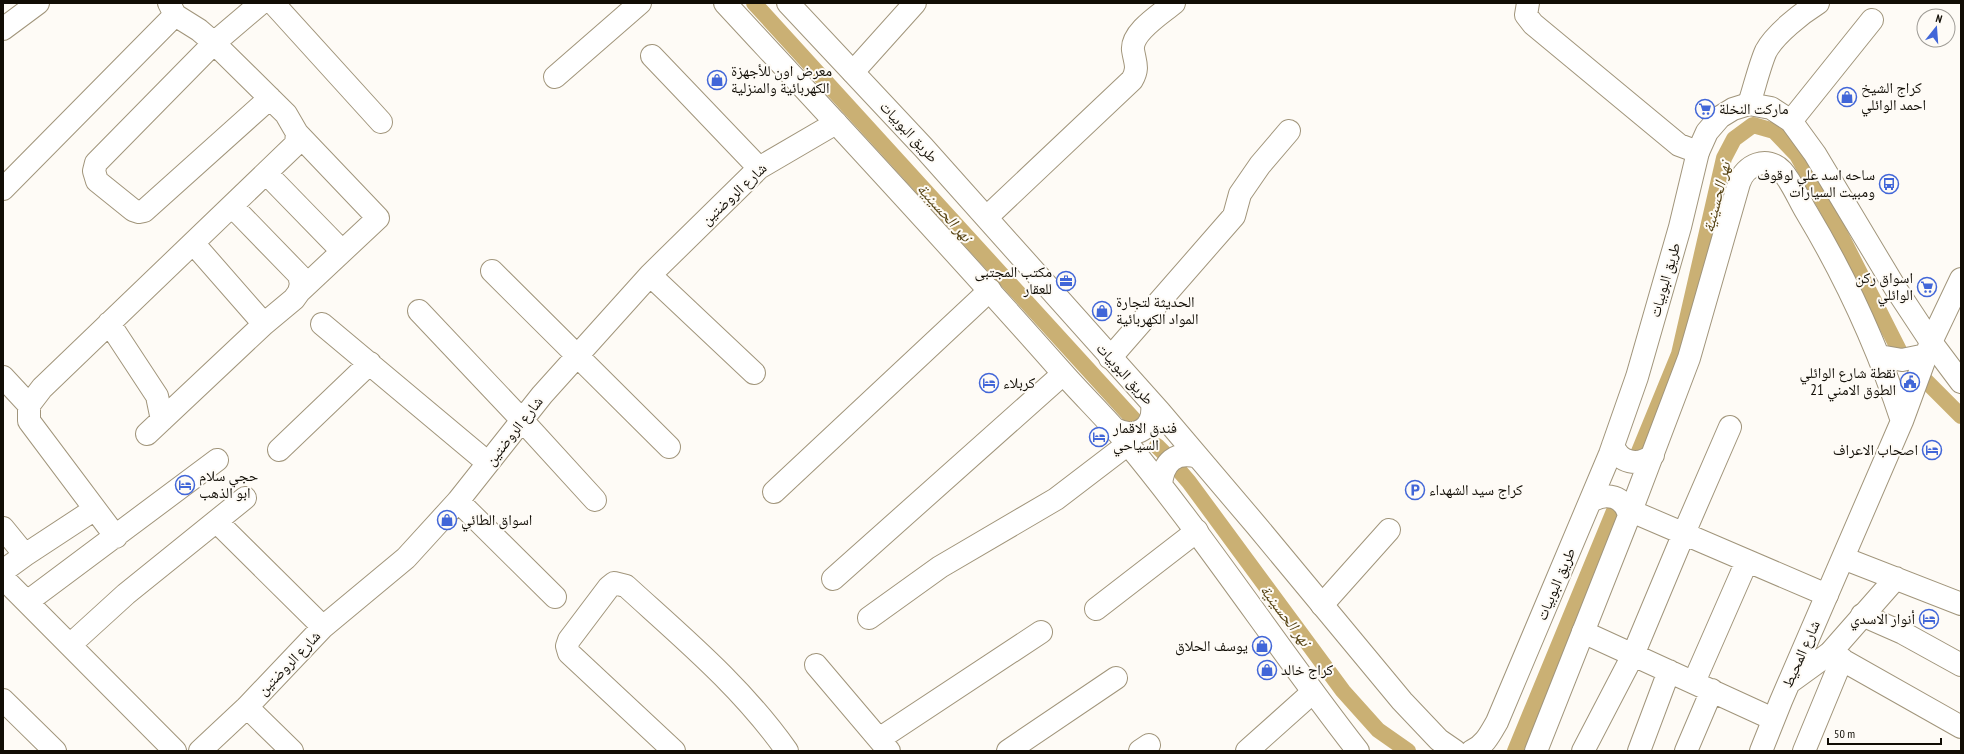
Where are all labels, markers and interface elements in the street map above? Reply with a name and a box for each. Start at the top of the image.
north arrow [1916,8,1956,48]
text: N [1934,11,1944,26]
place label: معرض اون للأجهزة الكهربائية والمنزلية [731,61,832,97]
shop icon: معرض اون للأجهزة الكهربائية والمنزلية [706,69,728,91]
place label: كراج الشيخ احمد الوائلي [1861,78,1926,117]
shop icon: كراج الشيخ احمد الوائلي [1836,86,1858,108]
street label: طريق البوبيات [875,97,943,167]
supermarket icon: ماركت النخلة [1694,98,1716,120]
place label: ماركت النخلة [1719,99,1789,118]
water label: نهر الحسينية [1698,157,1735,234]
street label: شارع الروضتين [697,158,771,230]
place label: ساحه اسد علي لوقوف ومبيت السيارات [1757,165,1875,201]
bus stop icon: ساحه اسد علي لوقوف ومبيت السيارات [1878,173,1900,195]
water label: نهر الحسينية [913,178,978,247]
street label: طريق البوبيات [1645,240,1685,320]
place label: مكتب المجتبى للعقار [974,262,1052,298]
place label: اسواق ركن الوائلي [1855,268,1913,307]
office icon: مكتب المجتبى للعقار [1055,270,1077,292]
supermarket icon: اسواق ركن الوائلي [1916,276,1938,298]
place label: الحديثة لتجارة المواد الكهربائية [1116,292,1199,328]
shop icon: الحديثة لتجارة المواد الكهربائية [1091,300,1113,322]
street label: طريق البوبيات [1092,339,1158,409]
place label: نقطة شارع الوائلي الطوق الامني 21 [1800,363,1896,402]
public building icon: نقطة شارع الوائلي الطوق الامني 21 [1899,371,1921,393]
hotel icon: كربلاء [978,372,1000,394]
place label: كربلاء [1003,373,1035,392]
street label: شارع الروضتين [481,392,547,470]
place label: فندق الاقمار السياحي [1112,418,1177,457]
hotel icon: فندق الاقمار السياحي [1088,426,1110,448]
hotel icon: اصحاب الاعراف [1921,439,1943,461]
place label: اصحاب الاعراف [1833,440,1918,459]
place label: حجي سلام ابو الذهب [199,466,259,502]
hotel icon: حجي سلام ابو الذهب [174,474,196,496]
parking icon: كراج سيد الشهداء [1404,479,1426,501]
place label: كراج سيد الشهداء [1429,480,1523,500]
shop icon: اسواق الطائي [436,509,458,531]
place label: اسواق الطائي [461,510,532,532]
street label: طريق البوبيات [1532,545,1580,623]
water label: نهر الحسينية [1256,580,1317,652]
hotel icon: أنوار الاسدي [1918,608,1940,630]
place label: أنوار الاسدي [1850,609,1915,631]
street label: شارع المحيط [1777,617,1825,691]
street label: شارع الروضتين [253,626,325,700]
shop icon: يوسف الحلاق [1251,635,1273,657]
place label: يوسف الحلاق [1175,636,1248,656]
shop icon: كراج خالد [1256,659,1278,681]
place label: كراج خالد [1281,660,1333,680]
scale bar [1828,720,1941,746]
text: 50 m [1834,726,1855,741]

